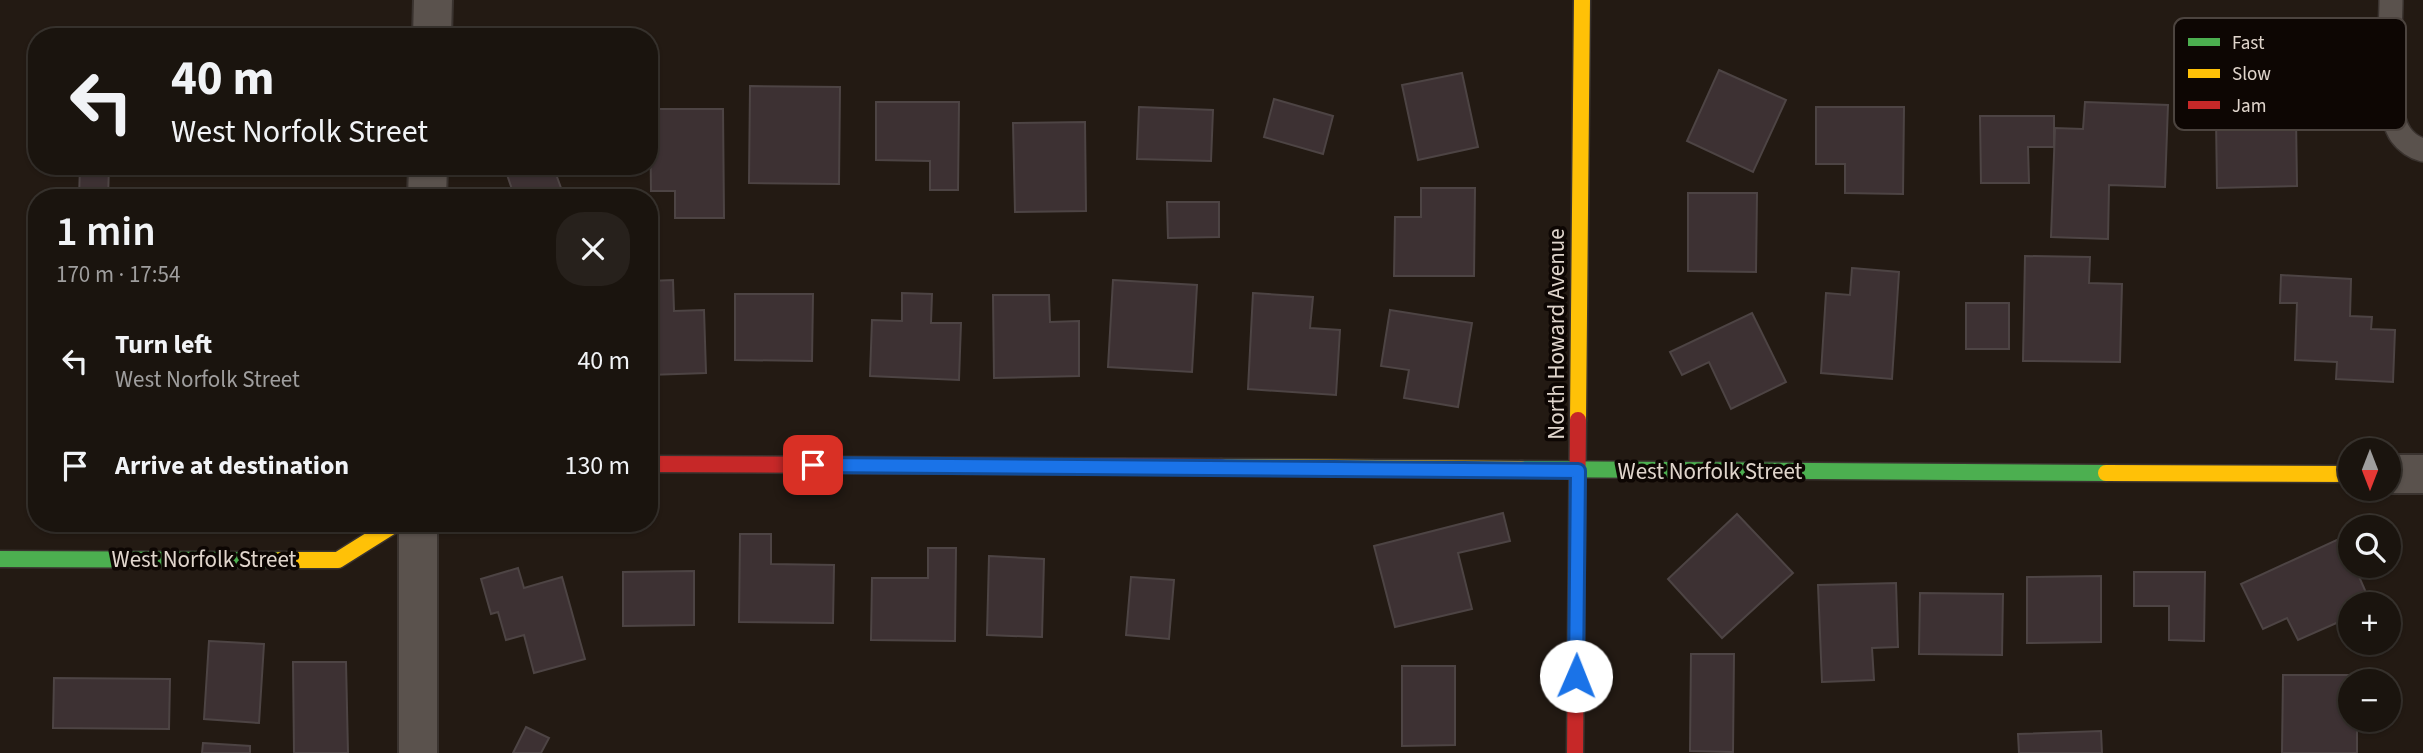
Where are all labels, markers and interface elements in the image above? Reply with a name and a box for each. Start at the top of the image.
legend [2174,18,2406,130]
text: Fast [2232,30,2265,57]
text: 40 m [171,44,275,114]
icon: left [56,56,147,147]
text: Slow [2232,61,2271,88]
text: Jam [2232,93,2266,120]
text: West Norfolk Street [171,109,428,155]
text: 1 min [56,202,156,262]
button: close [556,212,630,286]
street label: North Howard Avenue [1540,228,1573,440]
text: 170 m · 17:54 [56,258,180,291]
text: Turn left [115,326,212,363]
icon: left [56,342,94,380]
text: 40 m [577,342,630,379]
text: West Norfolk Street [115,363,300,396]
pin [783,435,843,495]
north arrow [2338,438,2401,500]
map controls [2338,438,2401,732]
icon: arrive [794,446,832,484]
icon: arrive [56,447,94,485]
text: Arrive at destination [115,447,349,484]
text: 130 m [564,447,630,484]
street label: West Norfolk Street [1618,455,1803,488]
button: search [2338,515,2401,578]
street label: West Norfolk Street [112,543,297,576]
button: + [2338,592,2401,655]
position arrow [1539,639,1613,713]
button: − [2338,669,2401,732]

